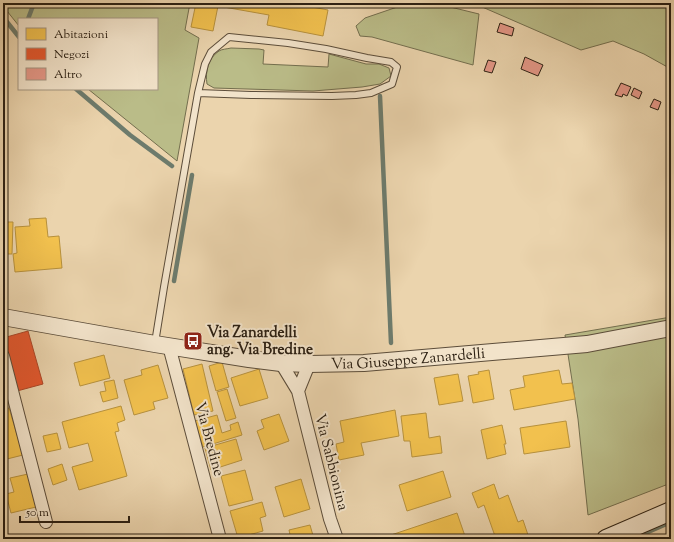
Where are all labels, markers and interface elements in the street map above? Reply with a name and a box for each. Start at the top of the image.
legend [18,18,158,90]
text: Abitazioni [54,26,109,44]
text: Negozi [54,46,90,64]
text: Altro [54,66,83,84]
place label: Via Zanardelli ang. Via Bredine [207,323,313,361]
bus stop icon: Via Zanardelli ang. Via Bredine [182,330,204,352]
street label: Via Giuseppe Zanardelli [331,344,486,376]
street label: Via Bredine [189,400,229,479]
street label: Via Sabbionina [308,412,353,513]
scale bar [20,498,129,524]
text: 50 m [25,504,49,522]

